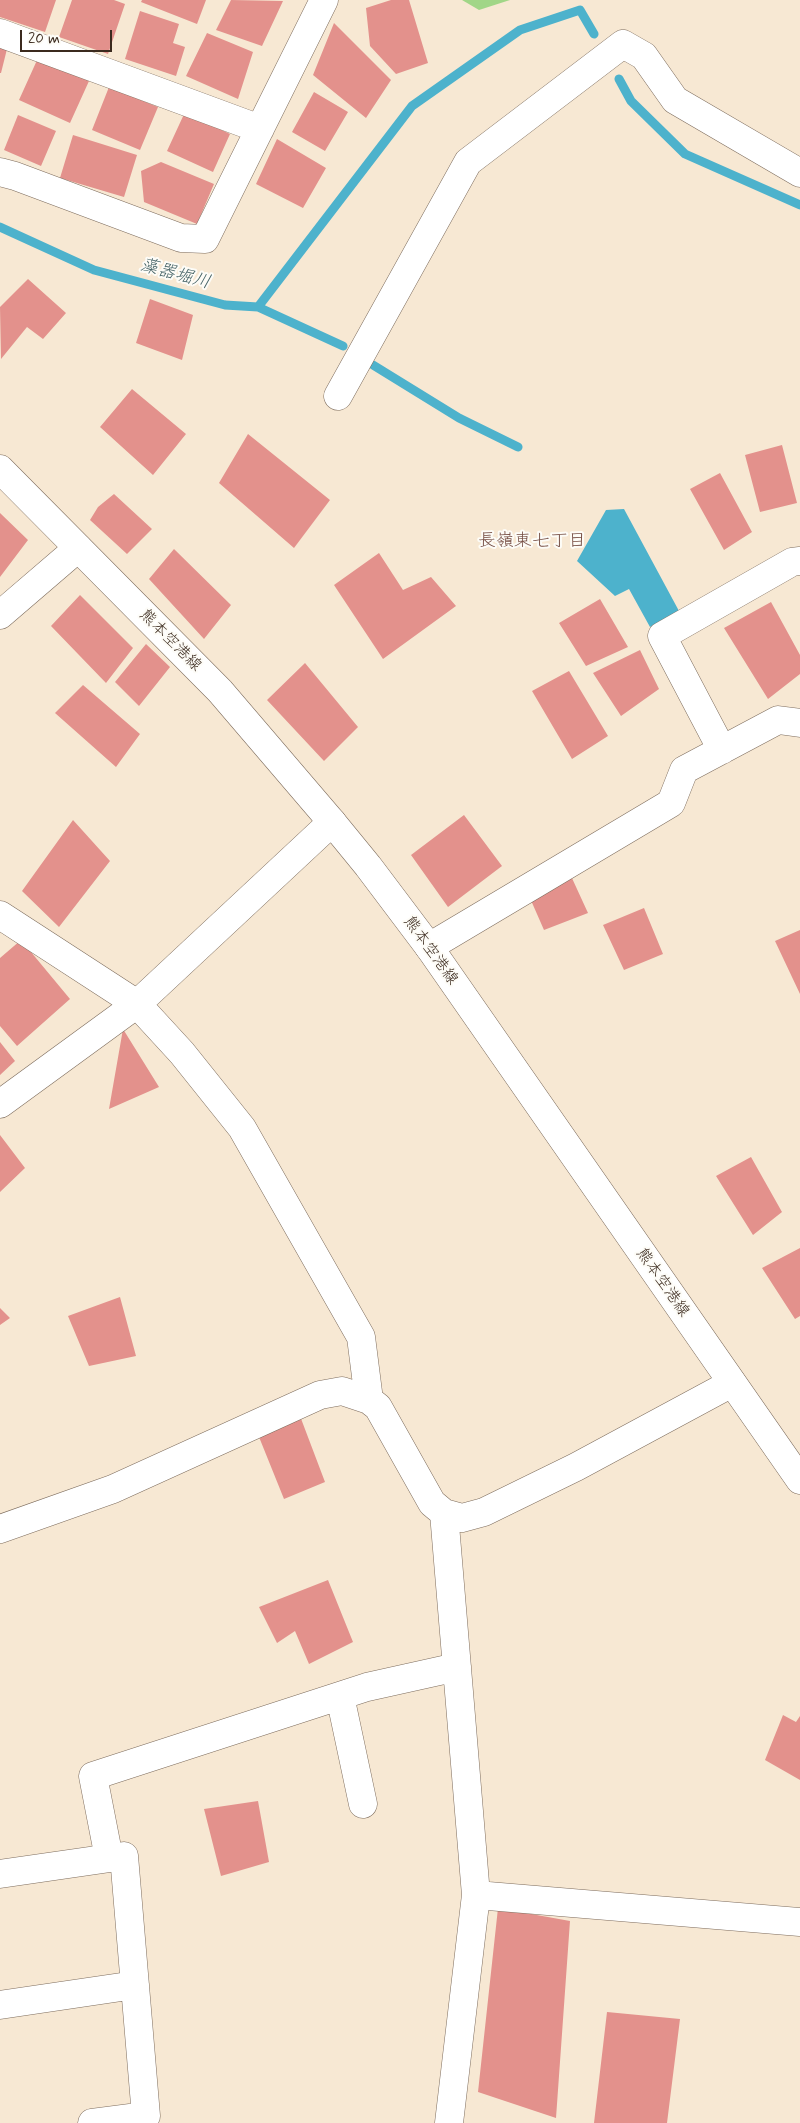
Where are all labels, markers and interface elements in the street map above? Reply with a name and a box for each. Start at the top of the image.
scale bar [22,20,115,52]
text: 20 m [28,29,60,49]
water label: 藻器堀川 [137,255,213,295]
district label: 長嶺東七丁目 [478,531,586,553]
street label: 熊本空港線 [135,606,205,676]
street label: 熊本空港線 [399,913,461,989]
street label: 熊本空港線 [631,1245,693,1321]

